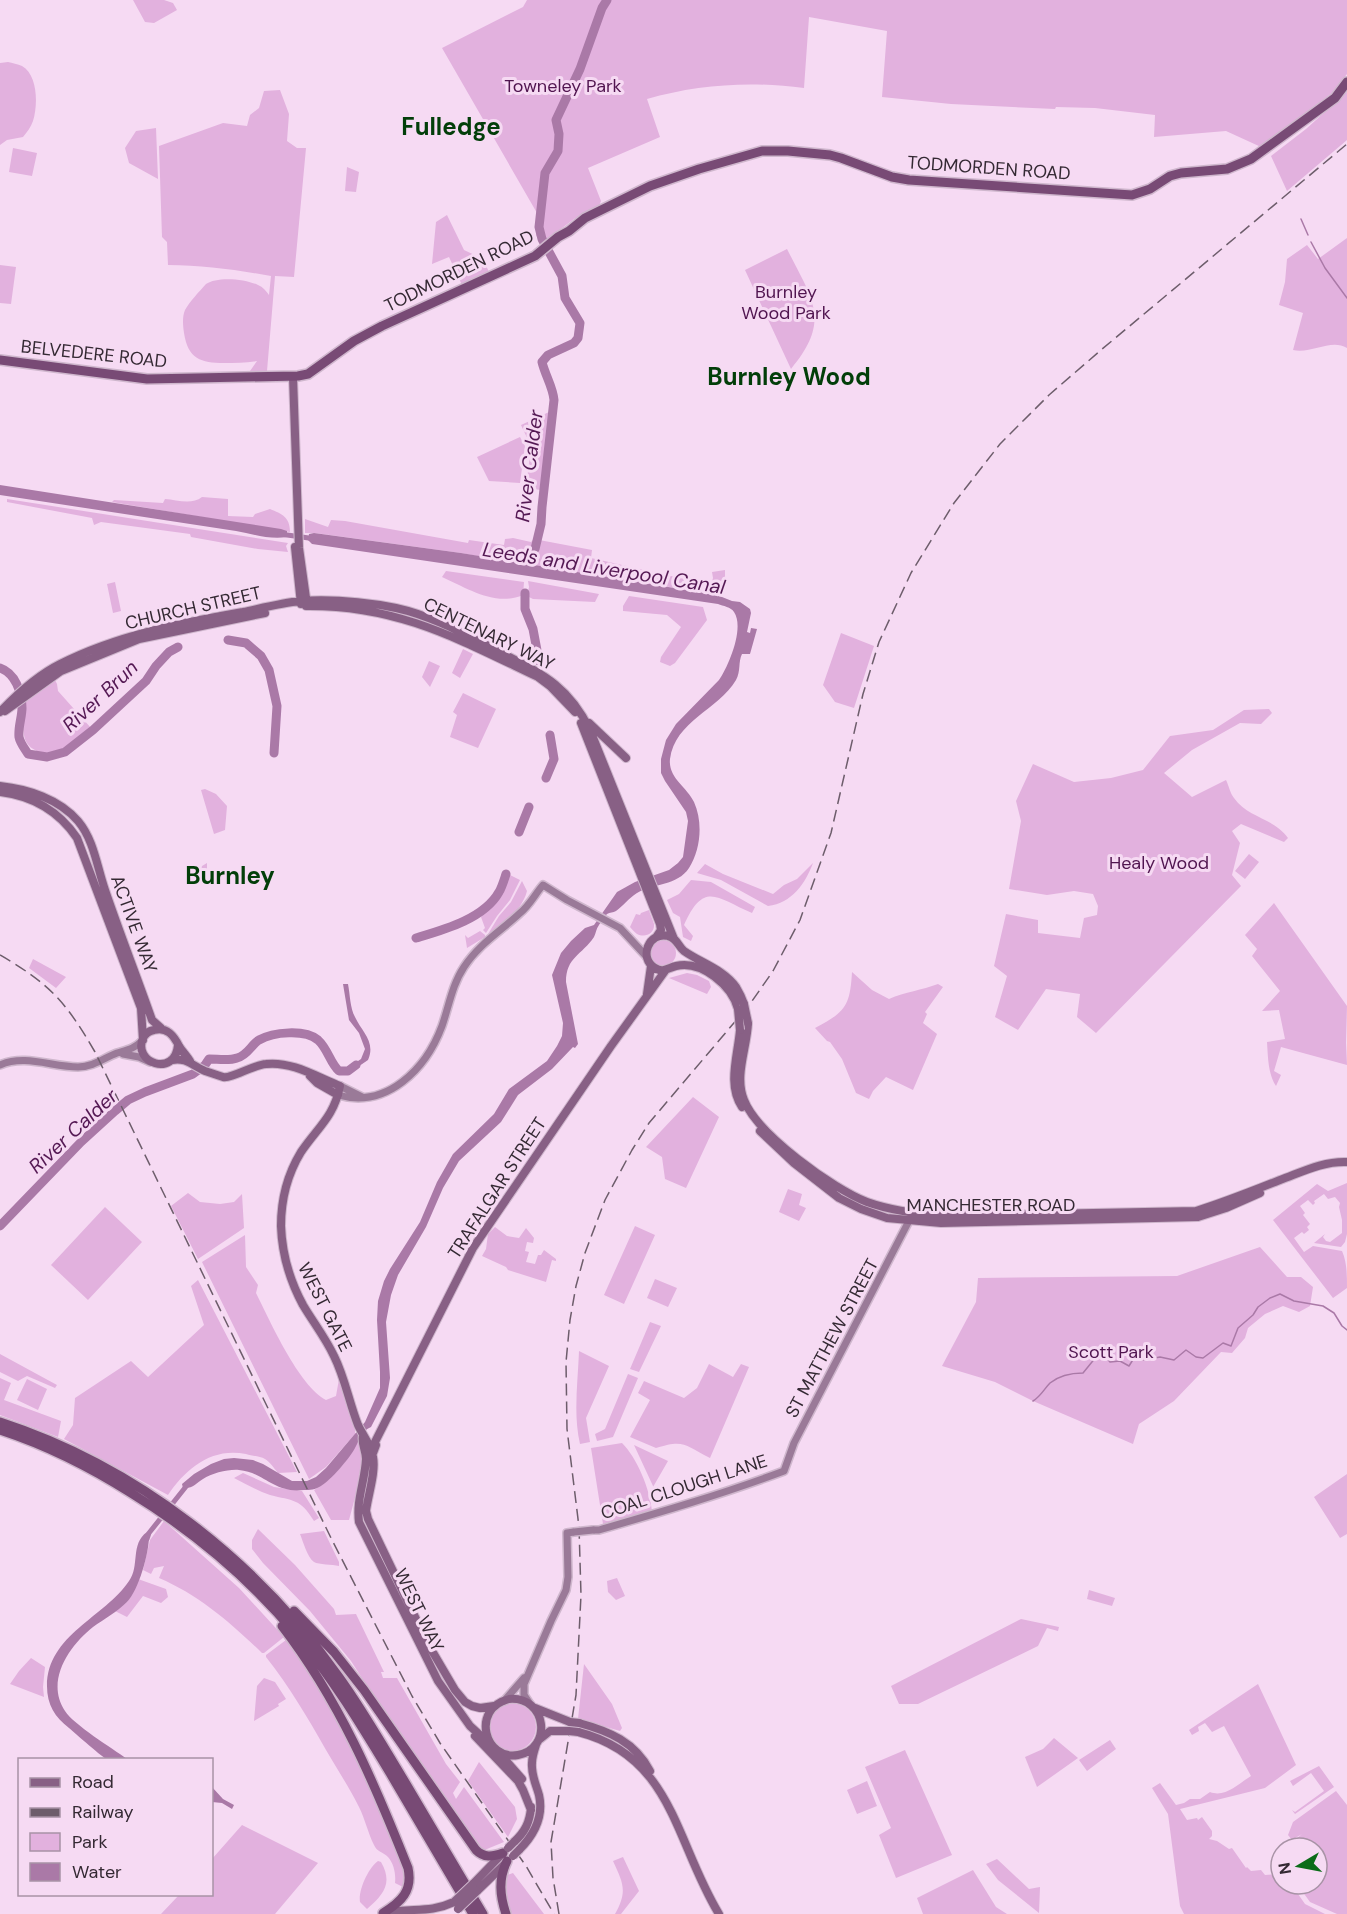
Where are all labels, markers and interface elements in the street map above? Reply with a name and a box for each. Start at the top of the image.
park label: Towneley Park [504,74,622,98]
district label: Fulledge [401,111,501,142]
street label: TODMORDEN ROAD [907,150,1071,186]
street label: TODMORDEN ROAD [380,224,538,318]
park label: Burnley Wood Park [741,280,831,325]
street label: BELVEDERE ROAD [20,334,168,374]
district label: Burnley Wood [707,361,871,392]
water label: River Calder [509,408,549,524]
water label: Leeds and Liverpool Canal [481,536,728,600]
street label: CHURCH STREET [123,581,263,635]
street label: CENTENARY WAY [420,592,559,676]
water label: River Brun [57,654,143,738]
park label: Healy Wood [1109,851,1209,875]
district label: Burnley [185,860,275,891]
street label: ACTIVE WAY [105,872,163,977]
water label: River Calder [23,1083,124,1179]
street label: TRAFALGAR STREET [442,1113,552,1263]
street label: MANCHESTER ROAD [907,1193,1075,1217]
street label: ST MATTHEW STREET [780,1254,884,1422]
street label: WEST GATE [292,1258,358,1356]
park label: Scott Park [1068,1340,1154,1364]
street label: COAL CLOUGH LANE [598,1449,770,1525]
street label: WEST WAY [389,1564,450,1656]
legend [18,1758,213,1896]
text: Road [72,1770,114,1794]
text: Railway [72,1800,134,1824]
text: Park [72,1830,108,1854]
north arrow [1269,1836,1329,1896]
text: Water [72,1860,122,1884]
text: N [1273,1861,1296,1876]

